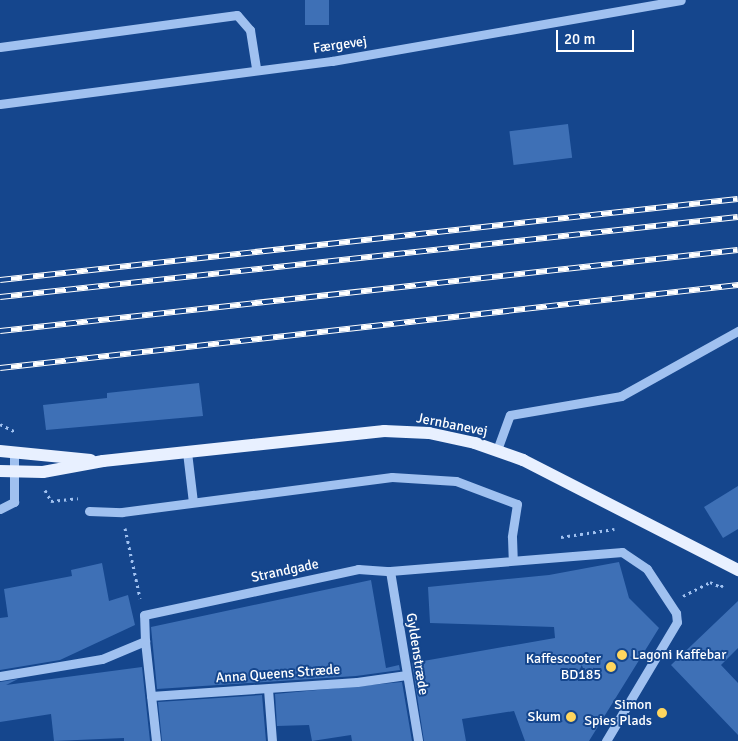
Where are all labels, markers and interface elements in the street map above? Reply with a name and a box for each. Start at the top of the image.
scale bar [558,20,636,52]
text: 20 m [564,30,595,48]
street label: Færgevej [312,33,368,57]
street label: Jernbanevej [415,410,489,440]
street label: Strandgade [250,556,320,586]
street label: Gyldenstræde [402,612,432,696]
place label: Lagoni Kaffebar [632,647,726,663]
marker: Lagoni Kaffebar [616,649,628,661]
place label: Kaffescooter BD185 [526,651,601,684]
street label: Anna Queens Stræde [215,661,341,687]
marker: Kaffescooter BD185 [605,661,617,673]
place label: Simon Spies Plads [584,697,652,730]
marker: Simon Spies Plads [656,707,668,719]
place label: Skum [528,709,561,725]
marker: Skum [565,711,577,723]

